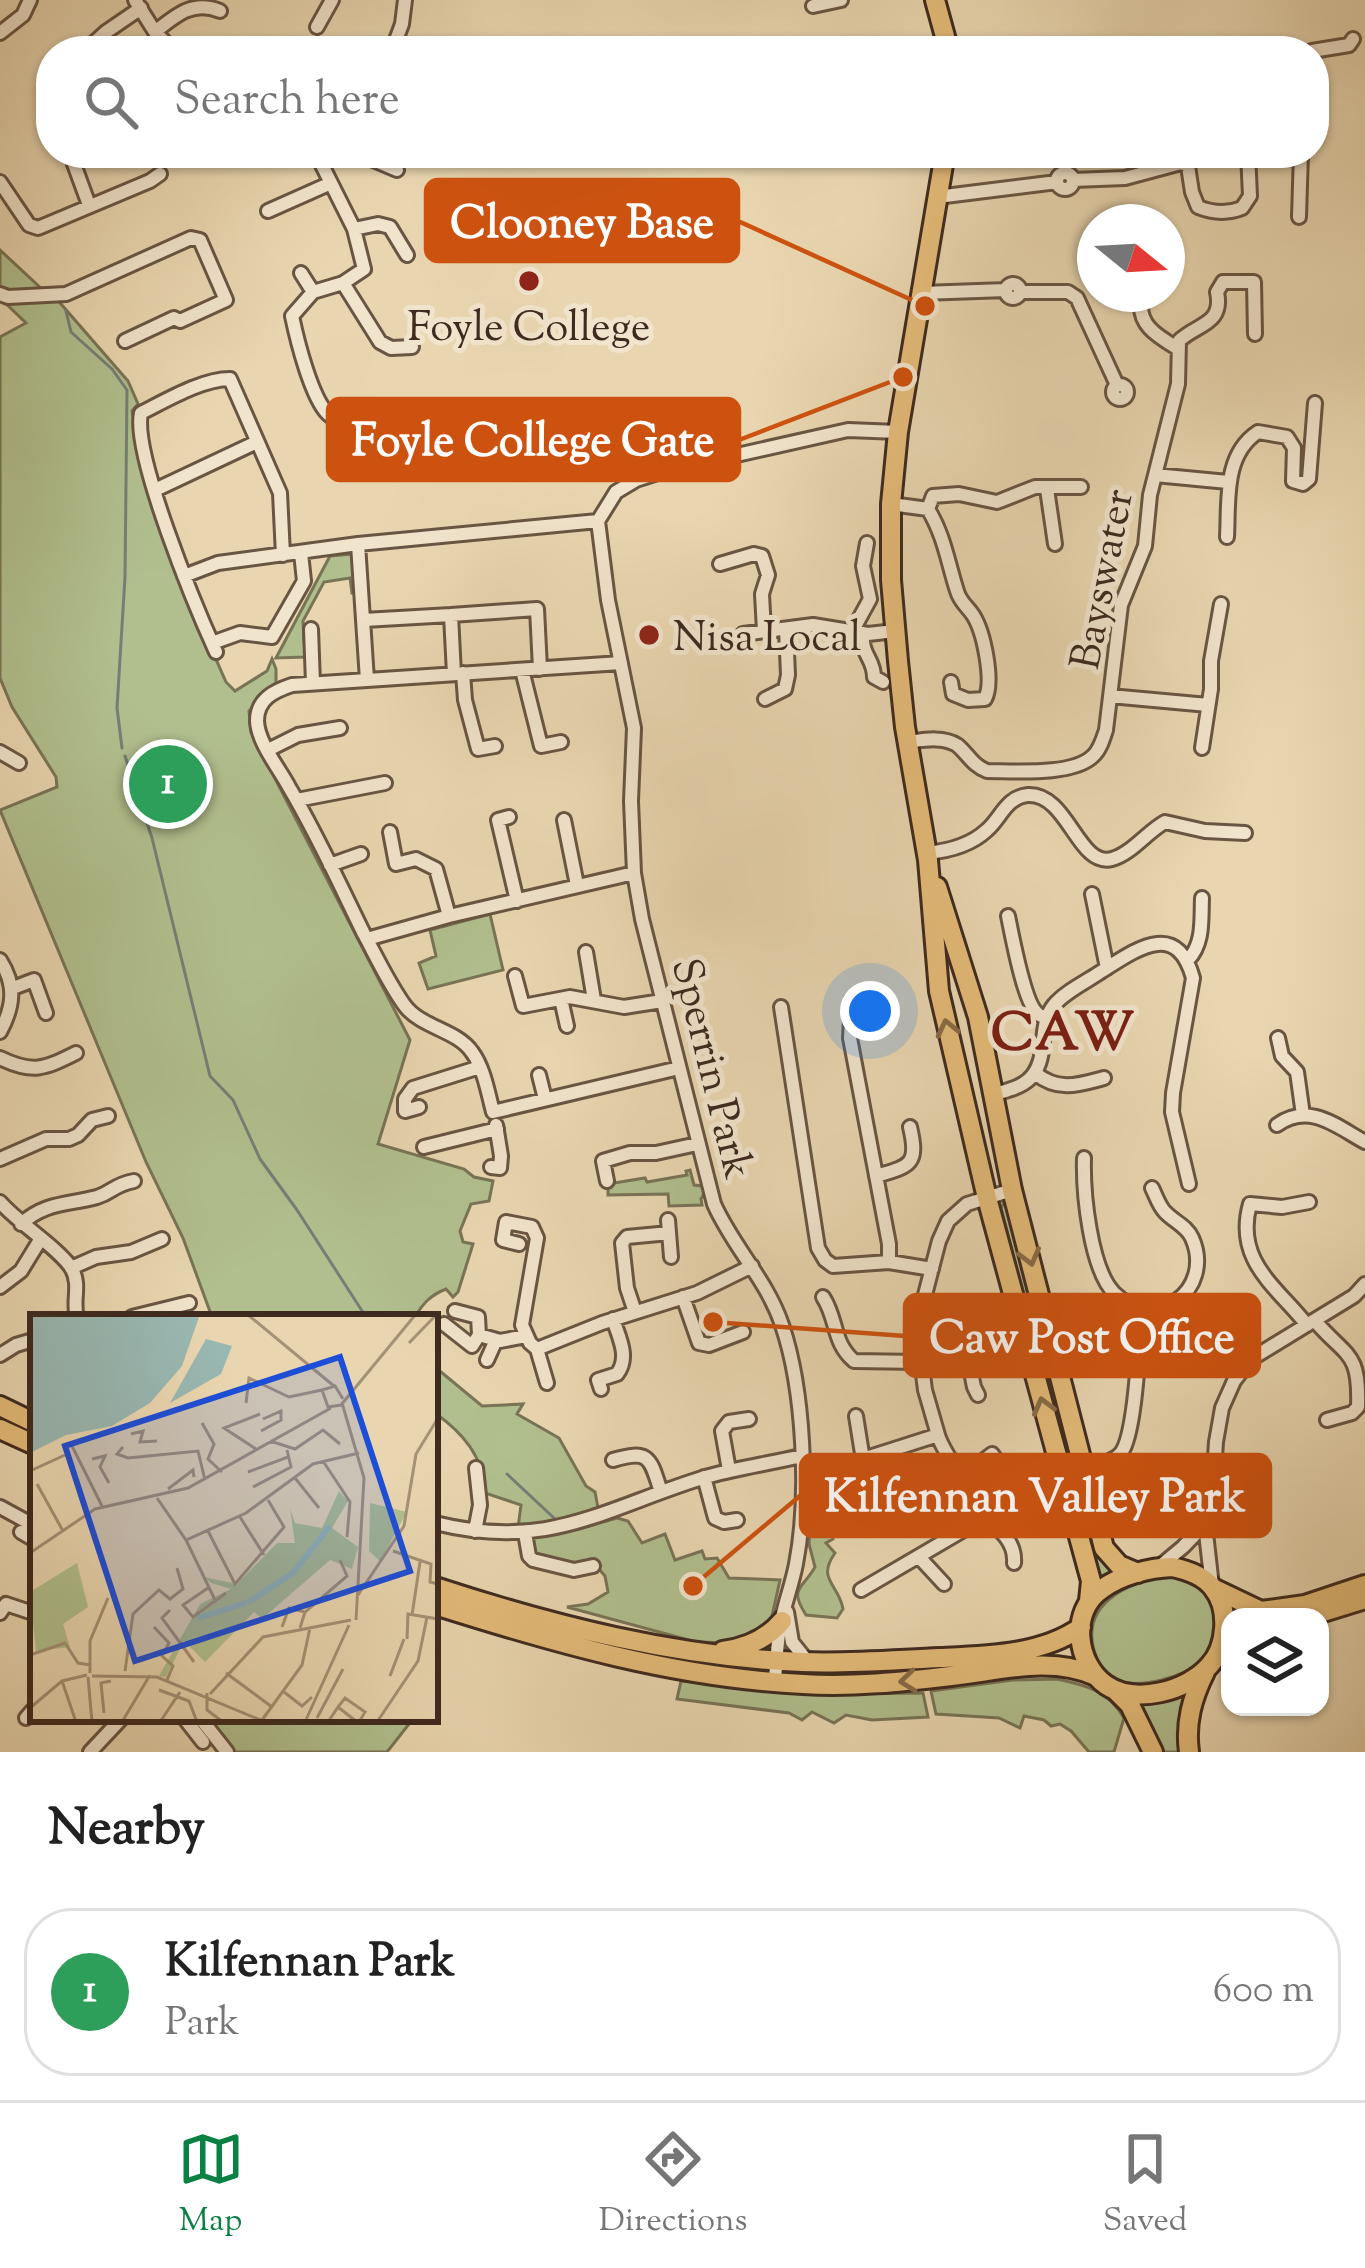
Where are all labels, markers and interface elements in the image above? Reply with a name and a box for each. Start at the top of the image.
search box [36,36,1329,168]
icon: search [78,69,144,135]
text: Search here [174,70,400,135]
callout: Clooney Base [426,180,738,261]
text: Clooney Base [450,194,714,259]
north arrow [1077,204,1185,312]
marker: Foyle College [516,268,542,294]
place label: Foyle College [408,300,650,360]
callout: Foyle College Gate [328,399,739,480]
text: Foyle College Gate [351,412,715,477]
street label: Bayswater [1058,484,1152,675]
place label: Nisa Local [673,610,861,670]
marker: Nisa Local [636,622,662,648]
pin: 1 [129,739,207,829]
street label: Sperrin Park [653,953,766,1186]
your location [840,981,900,1041]
district label: CAW [991,997,1137,1075]
one-way arrow [936,1019,961,1039]
one-way arrow [1016,1247,1041,1267]
callout: Caw Post Office [905,1295,1259,1376]
text: Caw Post Office [929,1309,1235,1374]
inset map [30,1314,438,1722]
one-way arrow [1033,1396,1058,1417]
callout: Kilfennan Valley Park [801,1455,1270,1536]
text: Kilfennan Valley Park [824,1468,1246,1533]
map controls [1221,1608,1329,1716]
button: layers [1221,1608,1329,1716]
one-way arrow [898,1668,917,1693]
text: Nearby [48,1794,205,1867]
text: Kilfennan Park [165,1932,455,1997]
text: 1 [83,1964,97,2020]
text: 600 m [1213,1964,1314,2020]
text: Park [165,1997,240,2053]
tab: Map [178,2126,244,2246]
tab: Directions [599,2126,748,2246]
tab: Saved [1103,2126,1187,2246]

